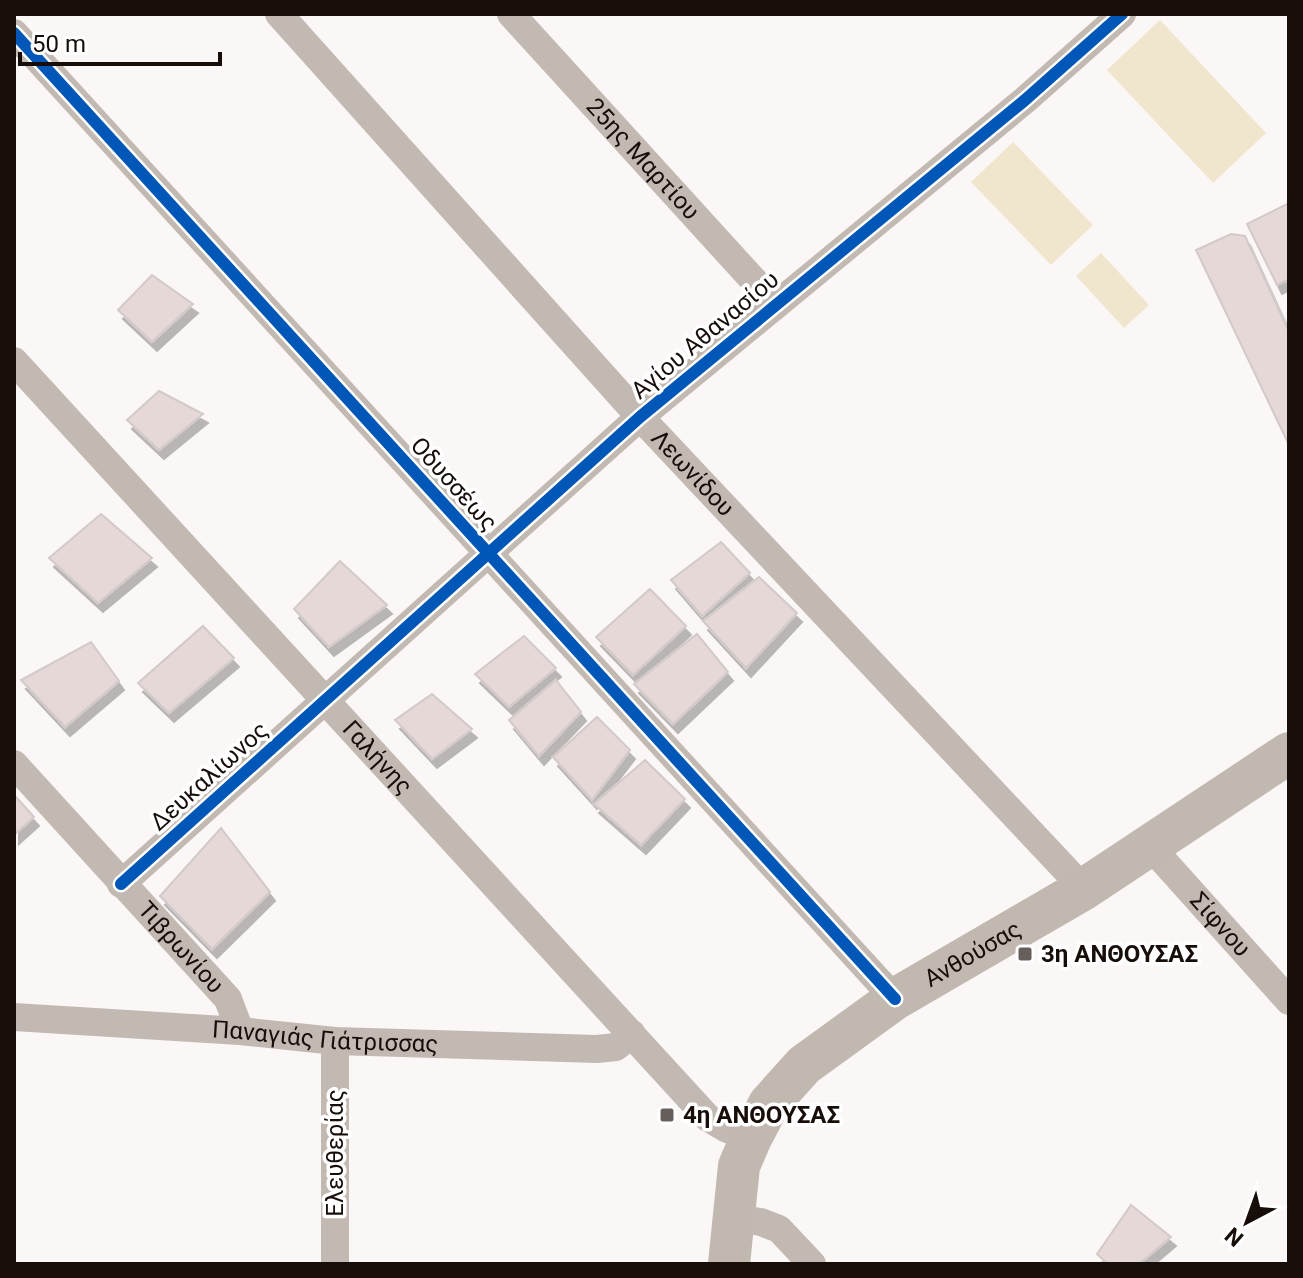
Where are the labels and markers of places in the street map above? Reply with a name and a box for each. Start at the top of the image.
place label: 3η ΑΝΘΟΥΣΑΣ [1041,940,1198,968]
marker: 3η ΑΝΘΟΥΣΑΣ [1016,945,1034,963]
place label: 4η ΑΝΘΟΥΣΑΣ [683,1101,840,1129]
marker: 4η ΑΝΘΟΥΣΑΣ [658,1106,676,1124]

